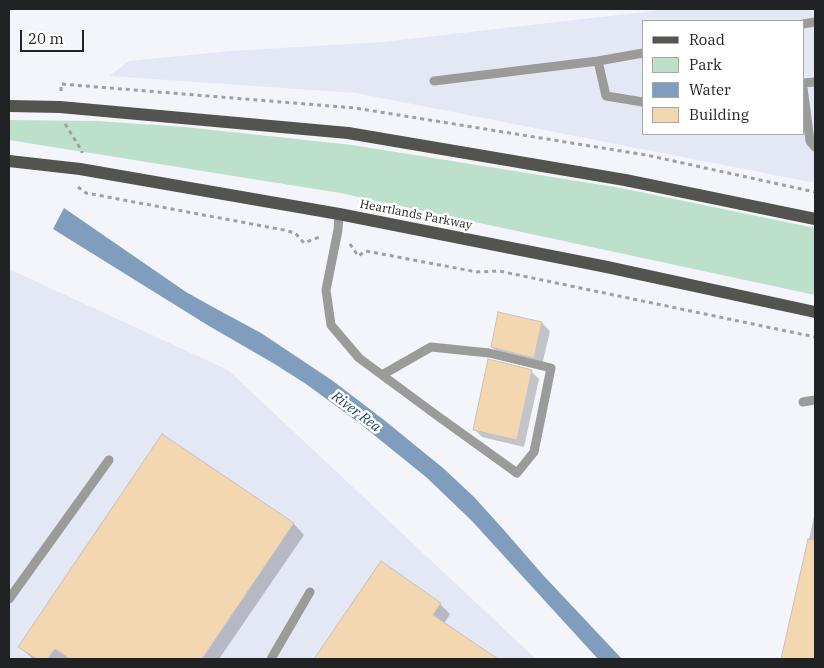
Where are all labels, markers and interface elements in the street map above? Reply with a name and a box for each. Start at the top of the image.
scale bar [22,20,86,52]
legend [642,20,804,135]
text: 20 m [28,29,64,48]
text: Road [689,30,725,49]
text: Park [689,55,722,74]
text: Water [689,80,731,99]
text: Building [689,105,749,124]
street label: Heartlands Parkway [359,197,473,233]
water label: River Rea [328,388,384,436]

